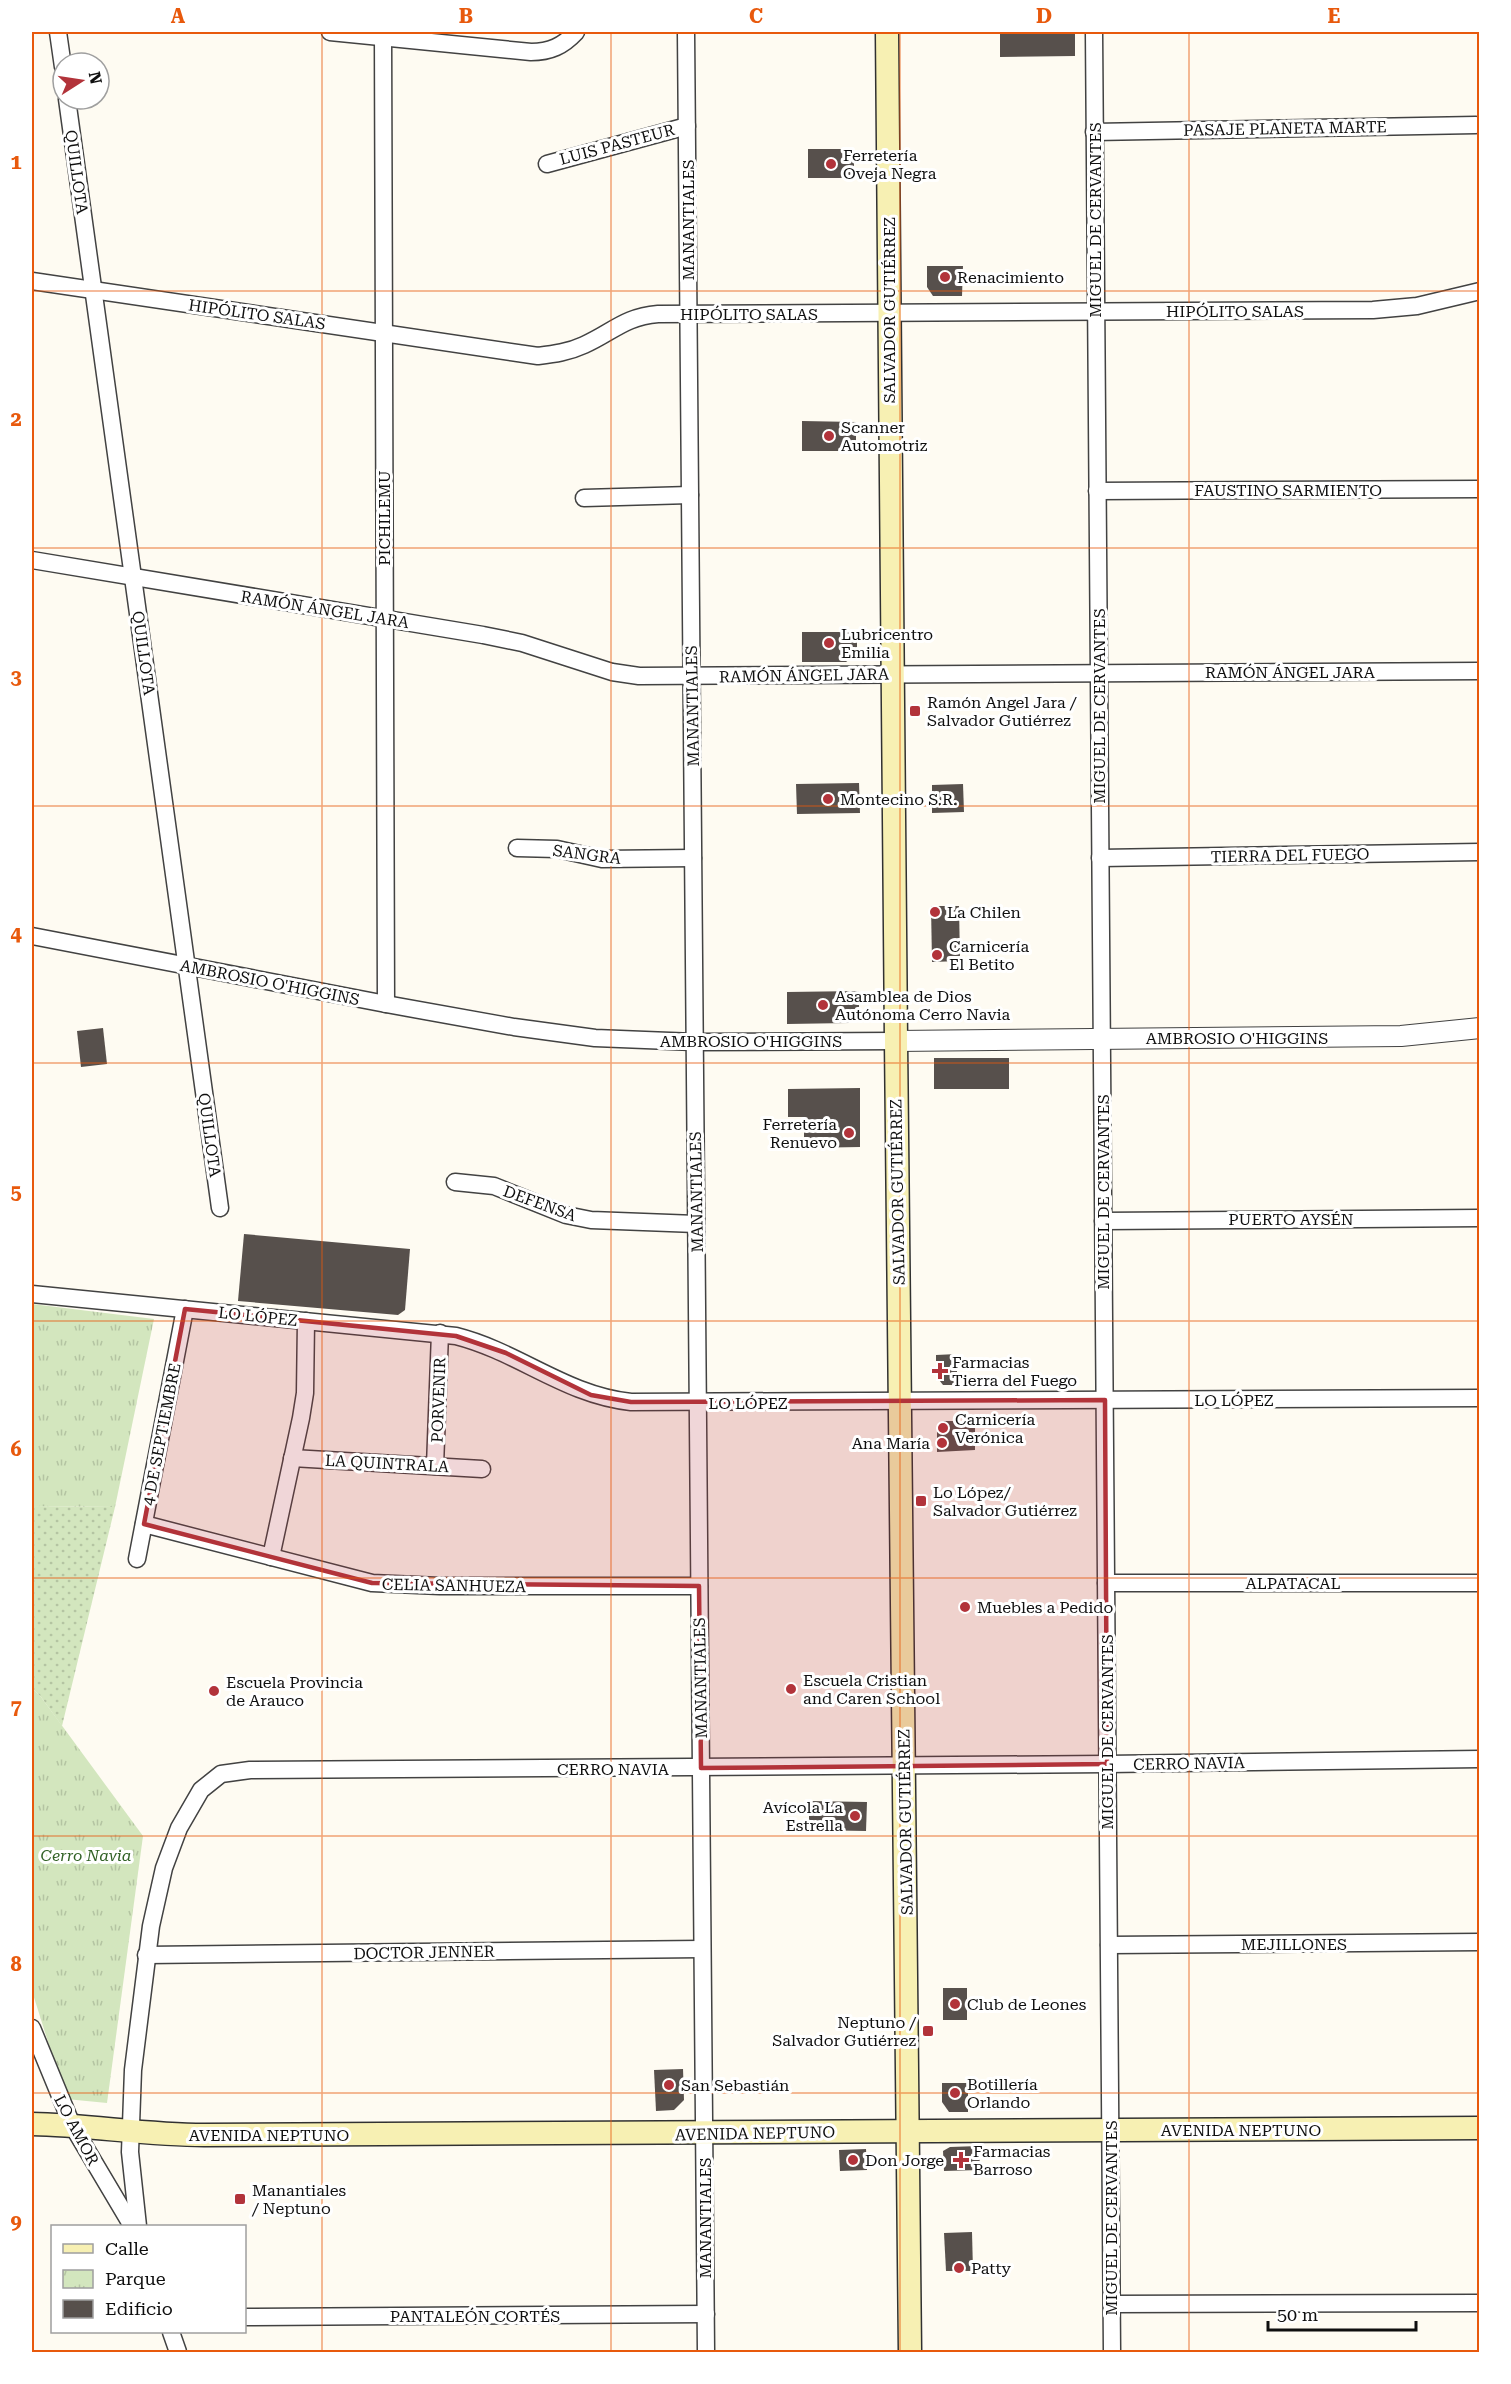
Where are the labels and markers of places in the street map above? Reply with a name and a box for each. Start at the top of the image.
place label: Ferretería Oveja Negra [843,146,937,183]
marker: Ferretería Oveja Negra [824,157,838,171]
place label: Renacimiento [957,268,1064,287]
marker: Renacimiento [938,270,952,284]
place label: Scanner Automotriz [841,418,928,455]
marker: Scanner Automotriz [822,429,836,443]
place label: Lubricentro Emilia [841,625,933,662]
marker: Lubricentro Emilia [822,636,836,650]
place label: Ramón Angel Jara / Salvador Gutiérrez [927,693,1078,730]
marker: Ramón Angel Jara / Salvador Gutiérrez [908,704,922,718]
place label: Montecino S.R. [840,790,957,809]
marker: Montecino S.R. [821,792,835,806]
place label: La Chilen [947,903,1021,922]
marker: La Chilen [928,905,942,919]
place label: Carnicería El Betito [949,937,1030,974]
marker: Carnicería El Betito [930,948,944,962]
place label: Asamblea de Dios Autónoma Cerro Navia [835,987,1010,1024]
marker: Asamblea de Dios Autónoma Cerro Navia [816,998,830,1012]
place label: Ferretería Renuevo [763,1115,837,1152]
marker: Ferretería Renuevo [842,1126,856,1140]
place label: Farmacias Tierra del Fuego [952,1353,1077,1390]
marker: Farmacias Tierra del Fuego [933,1364,947,1378]
place label: Carnicería Verónica [955,1410,1036,1447]
marker: Carnicería Verónica [936,1421,950,1435]
place label: Ana María [852,1434,930,1453]
marker: Ana María [935,1436,949,1450]
place label: Lo López/ Salvador Gutiérrez [933,1483,1077,1520]
marker: Lo López/ Salvador Gutiérrez [914,1494,928,1508]
place label: Muebles a Pedido [977,1598,1114,1617]
marker: Muebles a Pedido [958,1600,972,1614]
place label: Escuela Cristian and Caren School [803,1671,940,1708]
place label: Escuela Provincia de Arauco [226,1673,363,1710]
marker: Escuela Cristian and Caren School [784,1682,798,1696]
marker: Escuela Provincia de Arauco [207,1684,221,1698]
place label: Avícola La Estrella [763,1798,843,1835]
marker: Avícola La Estrella [848,1809,862,1823]
place label: Club de Leones [967,1995,1087,2014]
marker: Club de Leones [948,1997,962,2011]
place label: Neptuno / Salvador Gutiérrez [772,2013,917,2050]
marker: Neptuno / Salvador Gutiérrez [921,2024,935,2038]
place label: Botillería Orlando [967,2075,1038,2112]
place label: San Sebastián [681,2076,789,2095]
marker: San Sebastián [662,2078,676,2092]
marker: Botillería Orlando [948,2086,962,2100]
place label: Farmacias Barroso [973,2142,1051,2179]
place label: Don Jorge [865,2151,944,2170]
marker: Don Jorge [846,2153,860,2167]
marker: Farmacias Barroso [954,2153,968,2167]
place label: Manantiales / Neptuno [251,2181,347,2218]
marker: Manantiales / Neptuno [233,2192,247,2206]
place label: Patty [971,2259,1012,2278]
marker: Patty [952,2261,966,2275]

